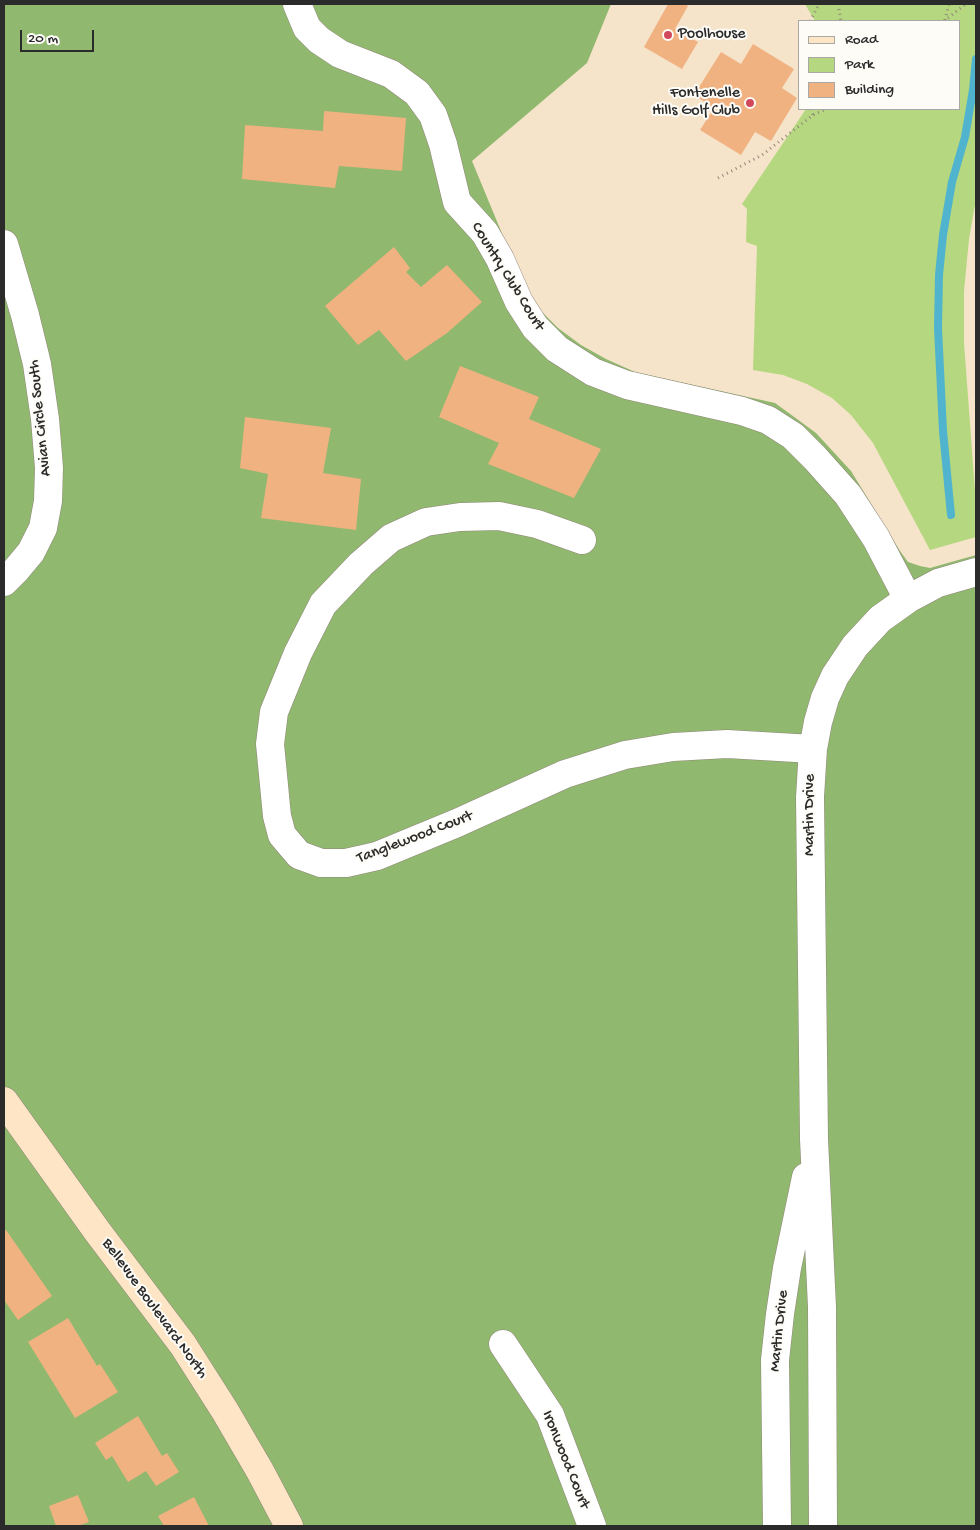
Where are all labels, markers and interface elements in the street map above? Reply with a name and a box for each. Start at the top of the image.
scale bar [22,20,96,52]
legend [798,20,960,110]
place label: Poolhouse [678,25,746,45]
marker: Poolhouse [662,29,674,41]
text: 20 m [28,30,58,48]
text: Road [845,31,878,49]
text: Park [845,56,874,74]
text: Building [845,81,894,99]
place label: Fontenelle Hills Golf Club [652,84,740,122]
marker: Fontenelle Hills Golf Club [744,97,756,109]
street label: Country Club Court [466,219,548,335]
street label: Avian Circle South [25,359,57,477]
street label: Martin Drive [801,774,821,856]
street label: Tanglewood Court [354,807,476,869]
street label: Bellevue Boulevard North [97,1235,211,1383]
street label: Martin Drive [766,1289,794,1373]
street label: Ironwood Court [537,1408,593,1512]

